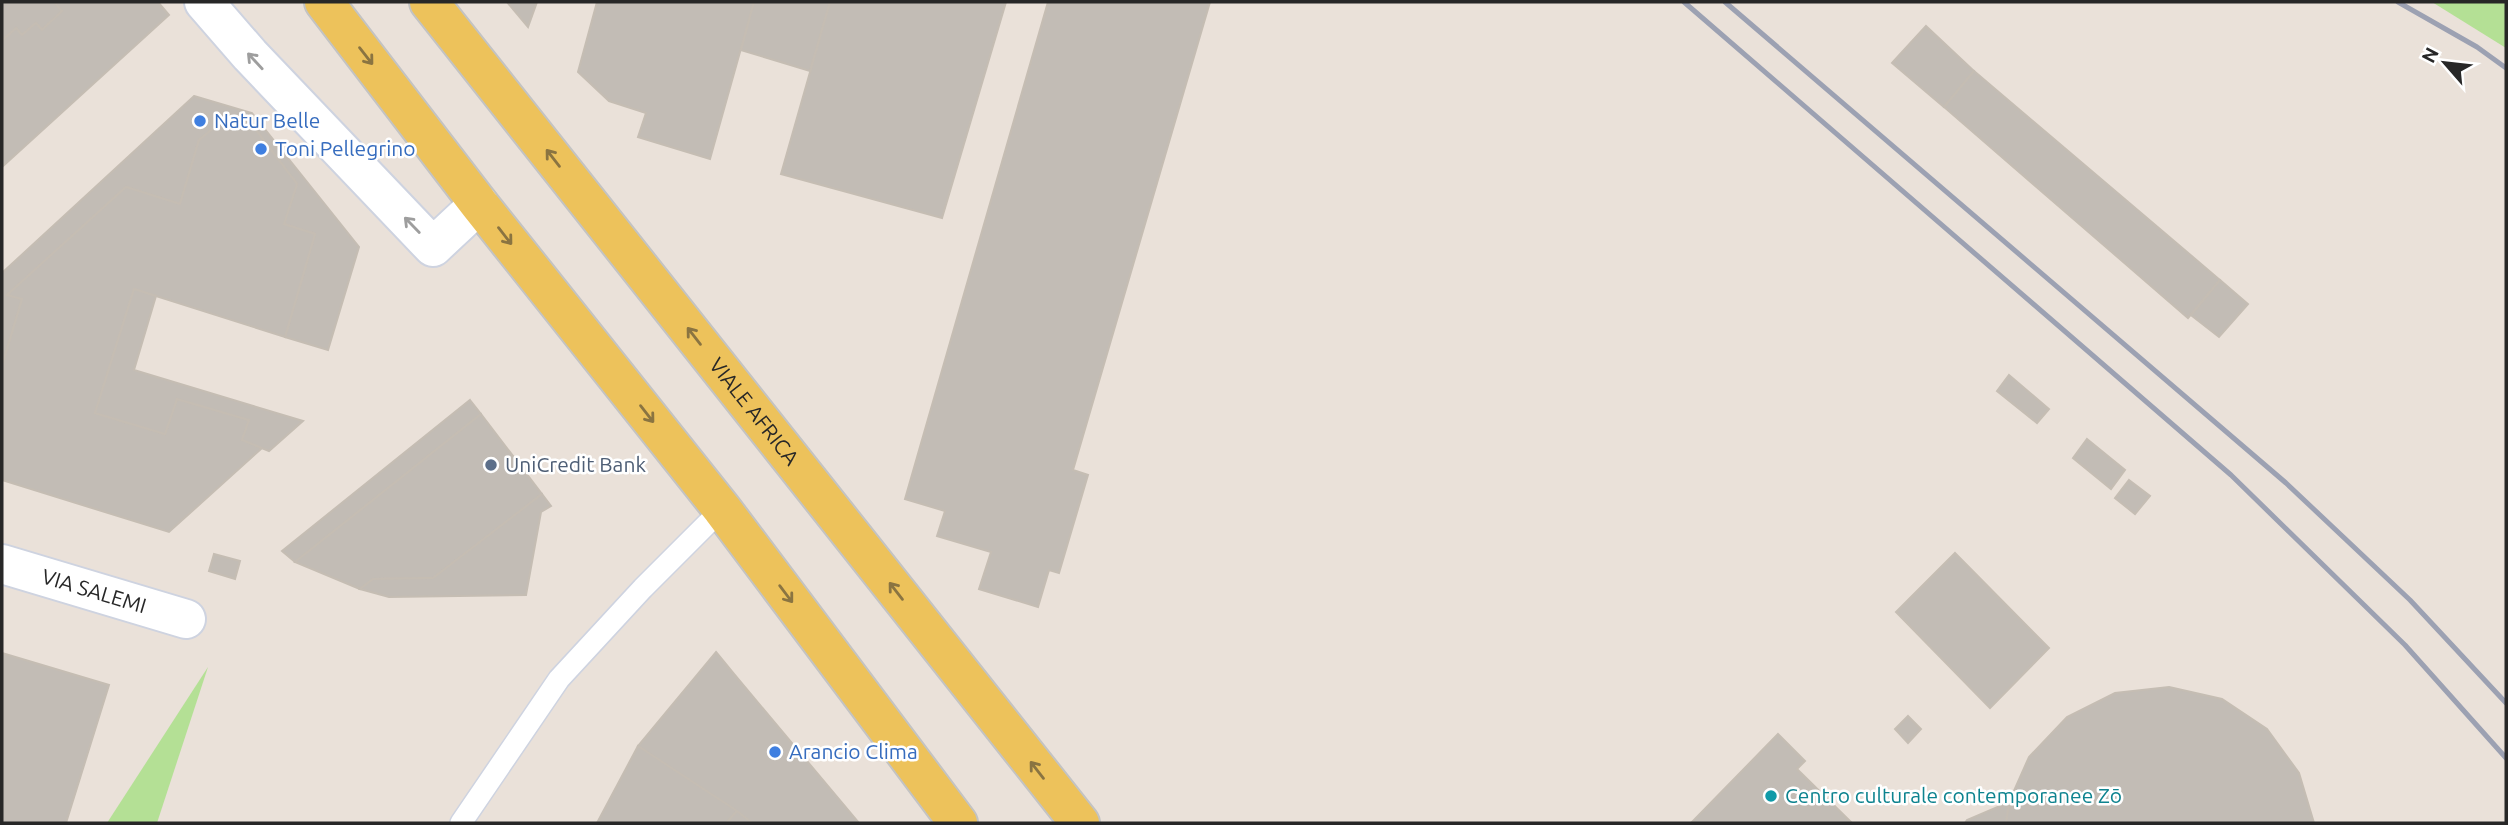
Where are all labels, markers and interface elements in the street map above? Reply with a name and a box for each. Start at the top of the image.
north arrow [2410,28,2480,98]
text: N [2417,44,2443,66]
one-way arrow [358,46,373,65]
one-way arrow [247,53,264,70]
place label: Natur Belle [214,108,320,132]
marker: Natur Belle [192,113,208,129]
place label: Toni Pellegrino [275,136,416,160]
marker: Toni Pellegrino [253,141,269,157]
one-way arrow [545,149,560,168]
one-way arrow [404,217,421,234]
one-way arrow [497,226,513,244]
one-way arrow [686,328,701,346]
street label: VIALE AFRICA [705,353,805,470]
one-way arrow [639,404,654,423]
place label: UniCredit Bank [505,452,646,476]
marker: UniCredit Bank [483,457,499,473]
street label: VIA SALEMI [39,564,149,617]
one-way arrow [888,583,904,601]
one-way arrow [778,584,793,603]
place label: Arancio Clima [789,739,918,763]
marker: Arancio Clima [767,744,783,760]
one-way arrow [1030,761,1045,779]
place label: Centro culturale contemporanee Zō [1785,783,2122,807]
marker: Centro culturale contemporanee Zō [1763,788,1779,804]

